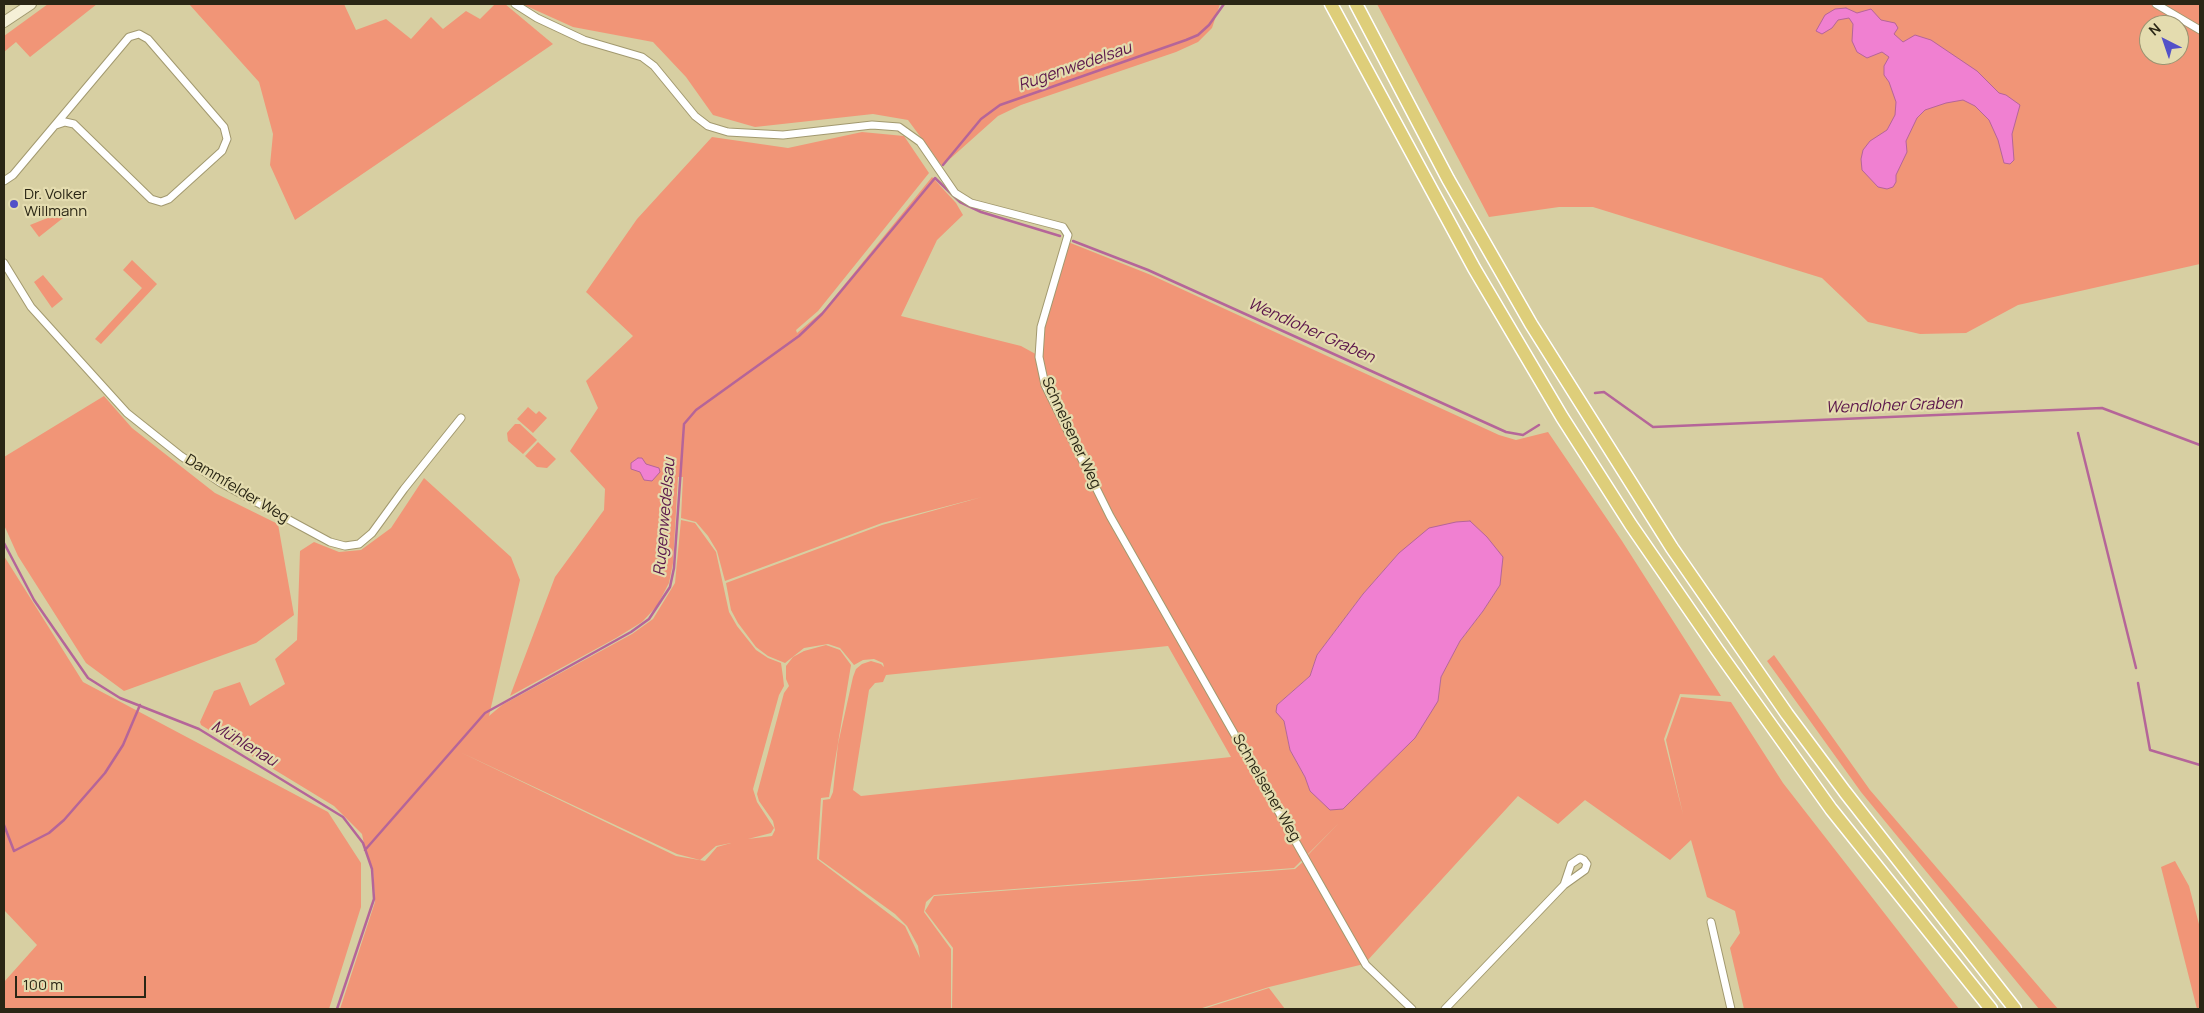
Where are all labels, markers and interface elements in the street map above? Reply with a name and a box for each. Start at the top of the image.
north arrow [2139,15,2189,65]
text: N [2144,19,2165,40]
water label: Rugenwedelsau [1016,39,1134,95]
place label: Dr. Volker Willmann [24,186,87,221]
marker: Dr. Volker Willmann [8,198,20,210]
water label: Wendloher Graben [1245,294,1377,368]
street label: Schnelsener Weg [1037,374,1105,492]
water label: Wendloher Graben [1825,394,1963,418]
street label: Dammfelder Weg [182,451,292,527]
water label: Rugenwedelsau [650,457,680,577]
water label: Mühlenau [208,717,280,771]
street label: Schnelsener Weg [1228,731,1304,845]
scale bar [18,966,149,998]
text: 100 m [23,974,63,995]

